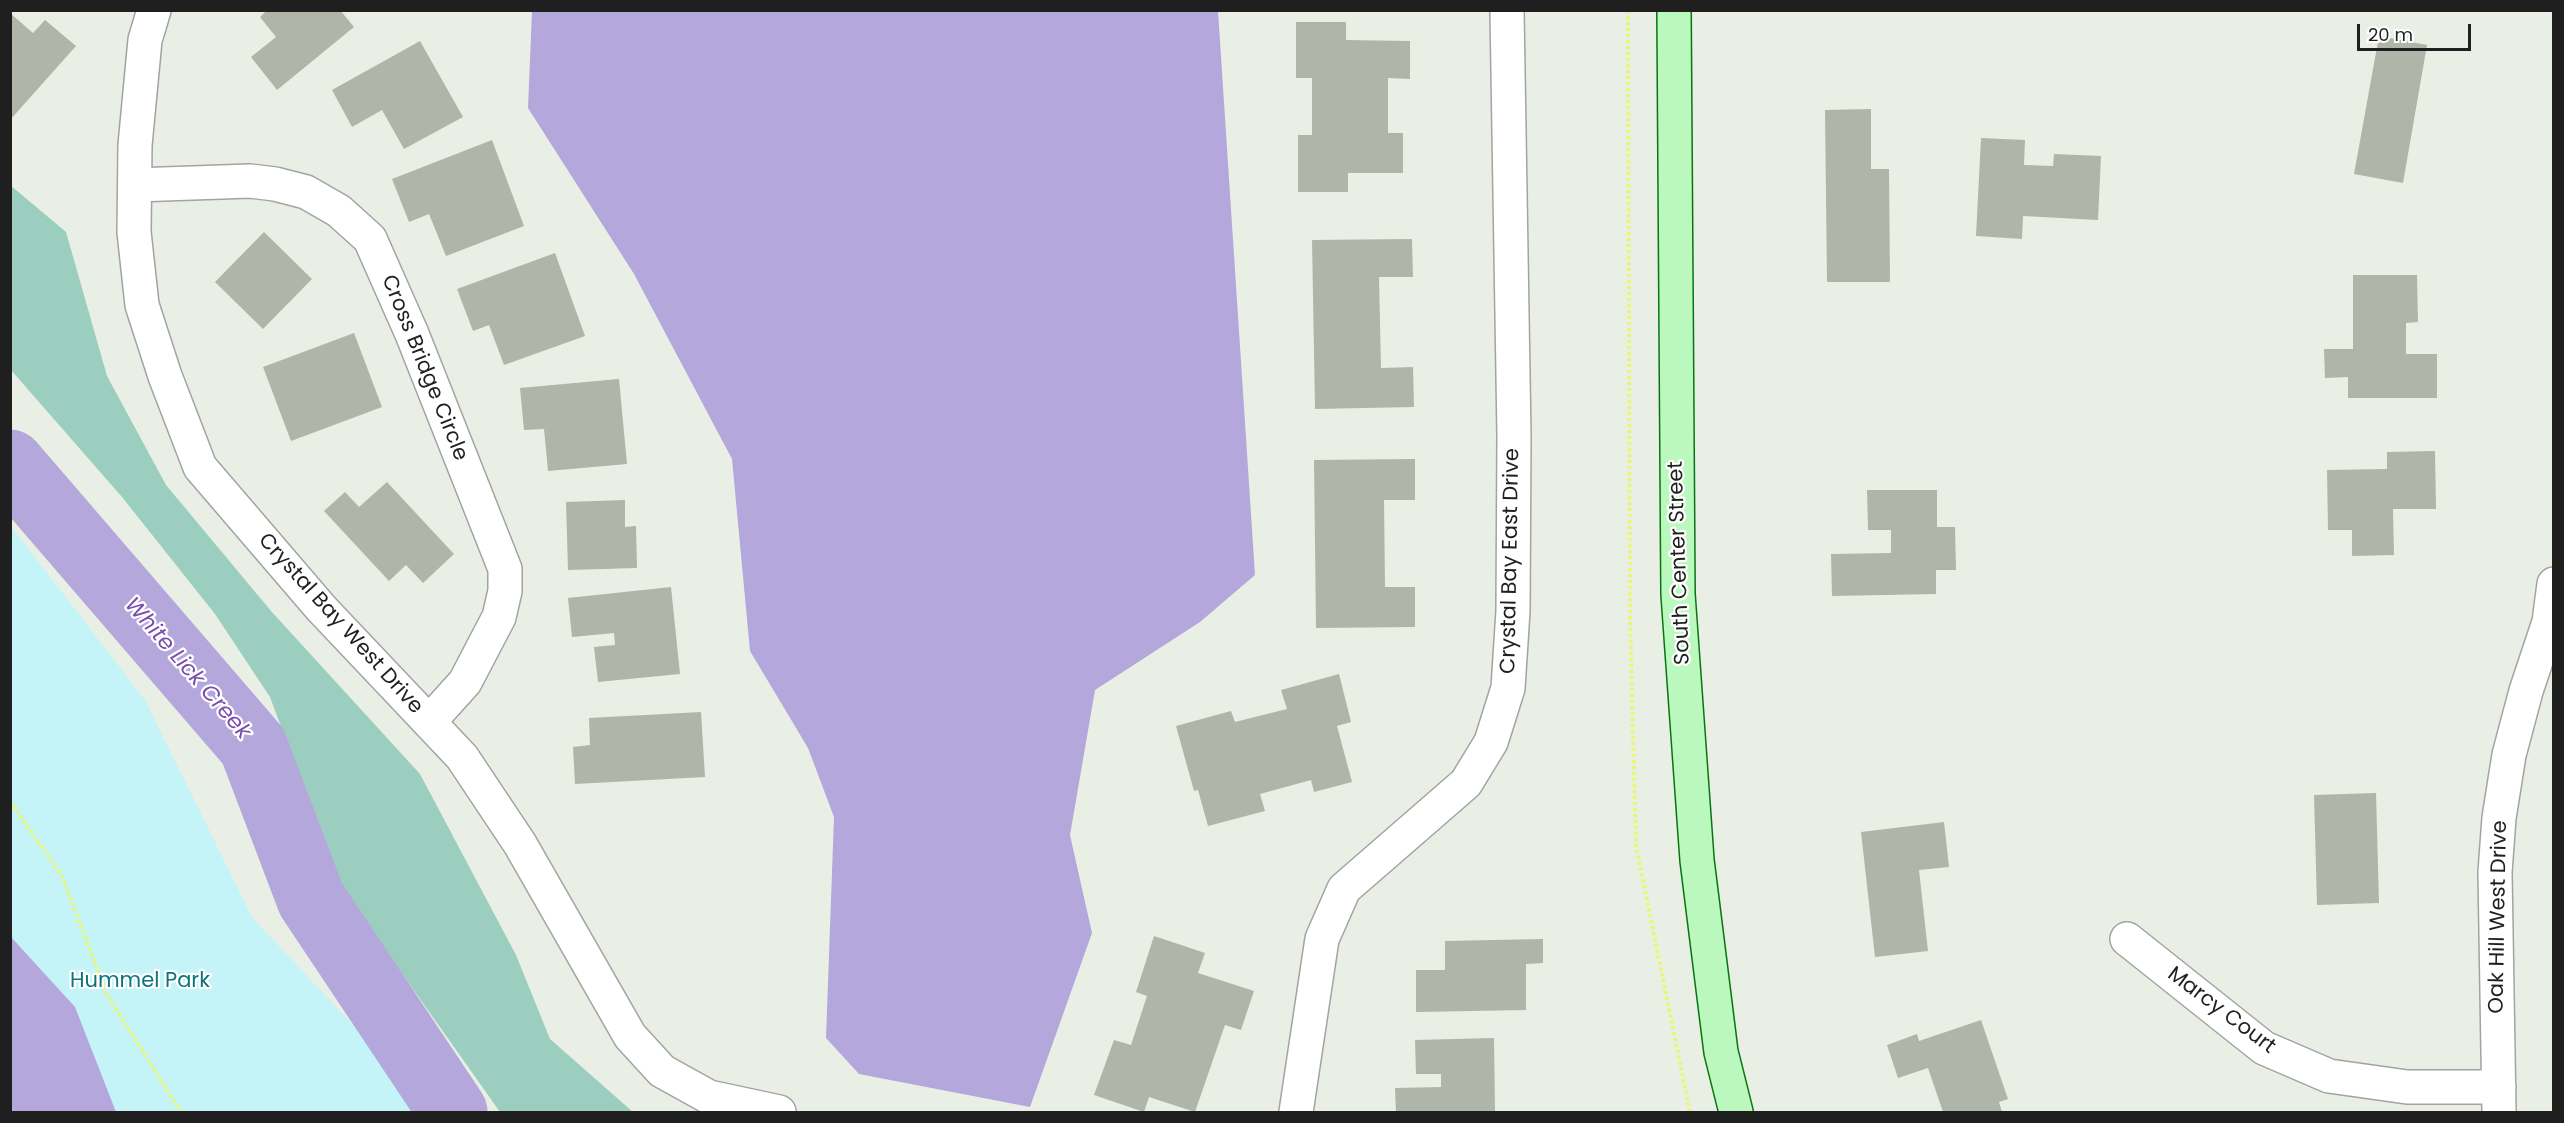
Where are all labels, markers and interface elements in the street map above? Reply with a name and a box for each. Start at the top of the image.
scale bar [2360,12,2474,50]
text: 20 m [2368,22,2413,47]
street label: Cross Bridge Circle [375,271,473,465]
street label: Crystal Bay East Drive [1496,448,1526,674]
street label: South Center Street [1664,461,1696,665]
street label: Crystal Bay West Drive [252,529,428,719]
water label: White Lick Creek [118,593,256,745]
street label: Oak Hill West Drive [2485,820,2513,1014]
street label: Marcy Court [2162,962,2280,1060]
park label: Hummel Park [70,969,210,995]

